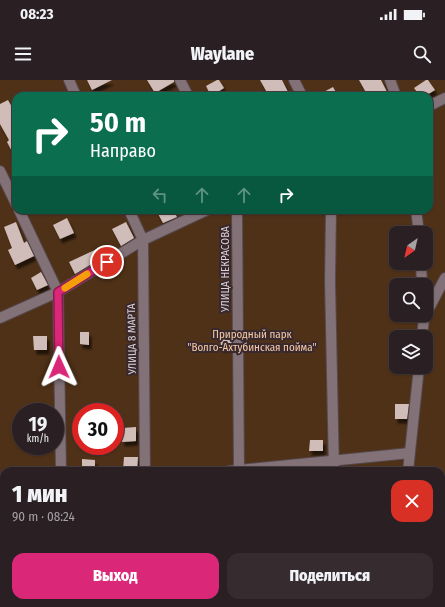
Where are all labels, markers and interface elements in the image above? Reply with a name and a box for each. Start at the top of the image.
text: 08:23 [20,5,54,23]
icon: menu [12,43,34,65]
text: Waylane [191,43,254,65]
icon: search [411,43,433,65]
text: 50 m [90,106,146,139]
icon: right [24,108,76,160]
text: Направо [90,140,156,162]
icon: left [149,184,171,206]
icon: ahead [191,184,213,206]
icon: ahead [233,184,255,206]
icon: right [275,184,297,206]
street label: УЛИЦА НЕКРАСОВА [219,226,232,313]
north arrow [389,226,433,270]
map controls [389,226,433,374]
pin [90,245,124,279]
icon: arrive [96,251,118,273]
button: search [389,278,433,322]
street label: УЛИЦА 8 МАРТА [125,303,139,376]
park label: Природный парк "Волго-Ахтубинская пойма" [187,328,317,354]
button: layers [389,330,433,374]
position arrow [38,346,80,388]
speed limit sign: 30 [72,403,124,455]
text: 19 [29,412,47,436]
text: km/h [27,433,49,445]
text: 1 мин [12,480,67,508]
button: close [391,480,433,522]
text: 90 m · 08:24 [12,509,75,524]
button: Выход [12,553,219,599]
button: Поделиться [227,553,433,599]

